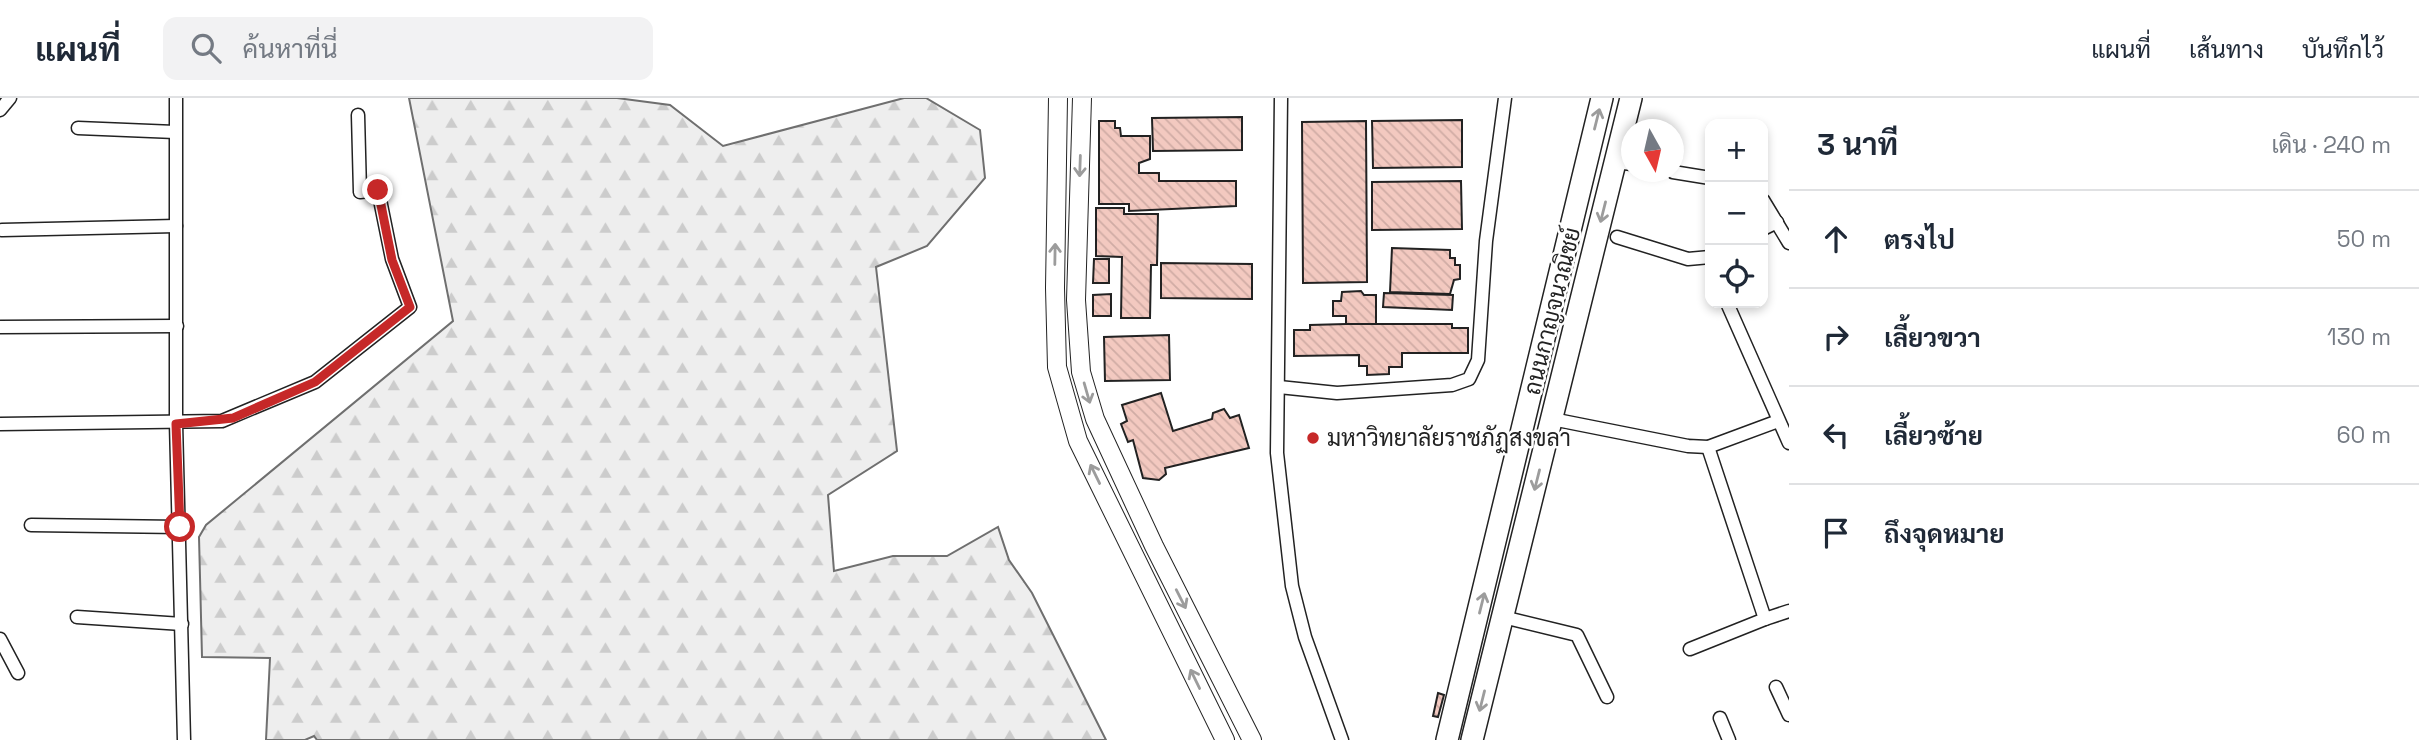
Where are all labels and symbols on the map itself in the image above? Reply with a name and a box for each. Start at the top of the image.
one-way arrow [1591,108,1604,131]
north arrow [1621,119,1684,182]
one-way arrow [1073,154,1086,177]
route end [362,174,393,205]
one-way arrow [1596,200,1609,223]
street label: ถนนกาญจนวณิชย์ [1516,224,1587,398]
one-way arrow [1048,243,1062,266]
one-way arrow [1081,381,1094,403]
place label: มหาวิทยาลัยราชภัฏสงขลา [1327,423,1571,454]
marker: มหาวิทยาลัยราชภัฏสงขลา [1305,430,1321,446]
one-way arrow [1087,464,1101,485]
one-way arrow [1530,468,1543,491]
route start [164,511,195,542]
one-way arrow [1175,588,1189,609]
one-way arrow [1476,592,1489,614]
one-way arrow [1187,669,1201,690]
one-way arrow [1475,689,1488,712]

